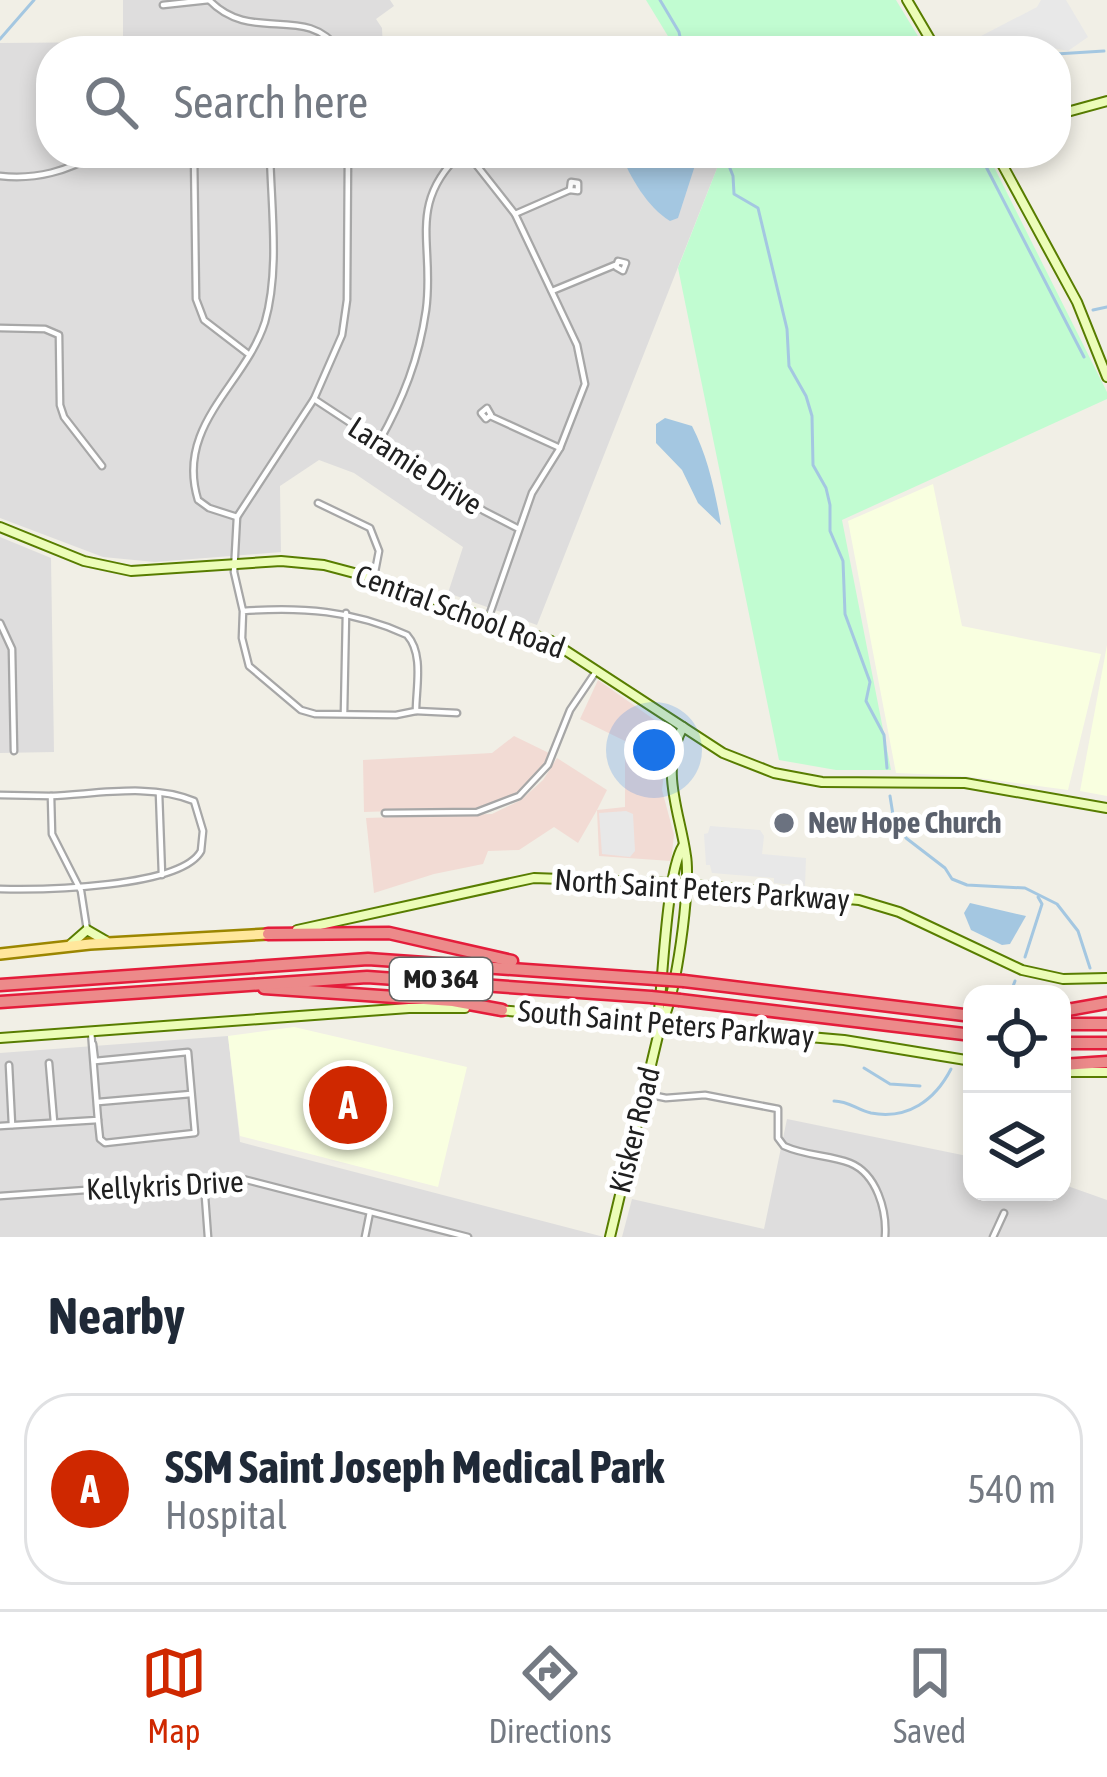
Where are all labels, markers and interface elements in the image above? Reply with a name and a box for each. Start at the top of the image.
search box [36,36,1071,168]
icon: search [78,69,144,135]
text: Search here [174,76,368,128]
street label: Laramie Drive [342,409,489,521]
street label: Central School Road [351,557,570,665]
your location [624,720,684,780]
place label: New Hope Church [808,805,1002,839]
marker: New Hope Church [771,810,797,836]
street label: North Saint Peters Parkway [553,862,851,916]
road number: MO 364 [390,958,492,1000]
map controls [963,985,1071,1201]
button: locate [963,985,1071,1093]
street label: South Saint Peters Parkway [517,993,815,1053]
pin: A [309,1060,387,1150]
street label: Kisker Road [602,1063,666,1196]
button: layers [963,1093,1071,1201]
street label: Kellykris Drive [85,1164,245,1206]
text: Nearby [48,1286,185,1345]
text: SSM Saint Joseph Medical Park [165,1441,664,1493]
text: A [80,1467,100,1511]
text: 540 m [968,1467,1056,1511]
text: Hospital [165,1493,287,1537]
tab: Map [141,1640,207,1750]
tab: Directions [488,1640,612,1750]
tab: Saved [893,1640,966,1750]

